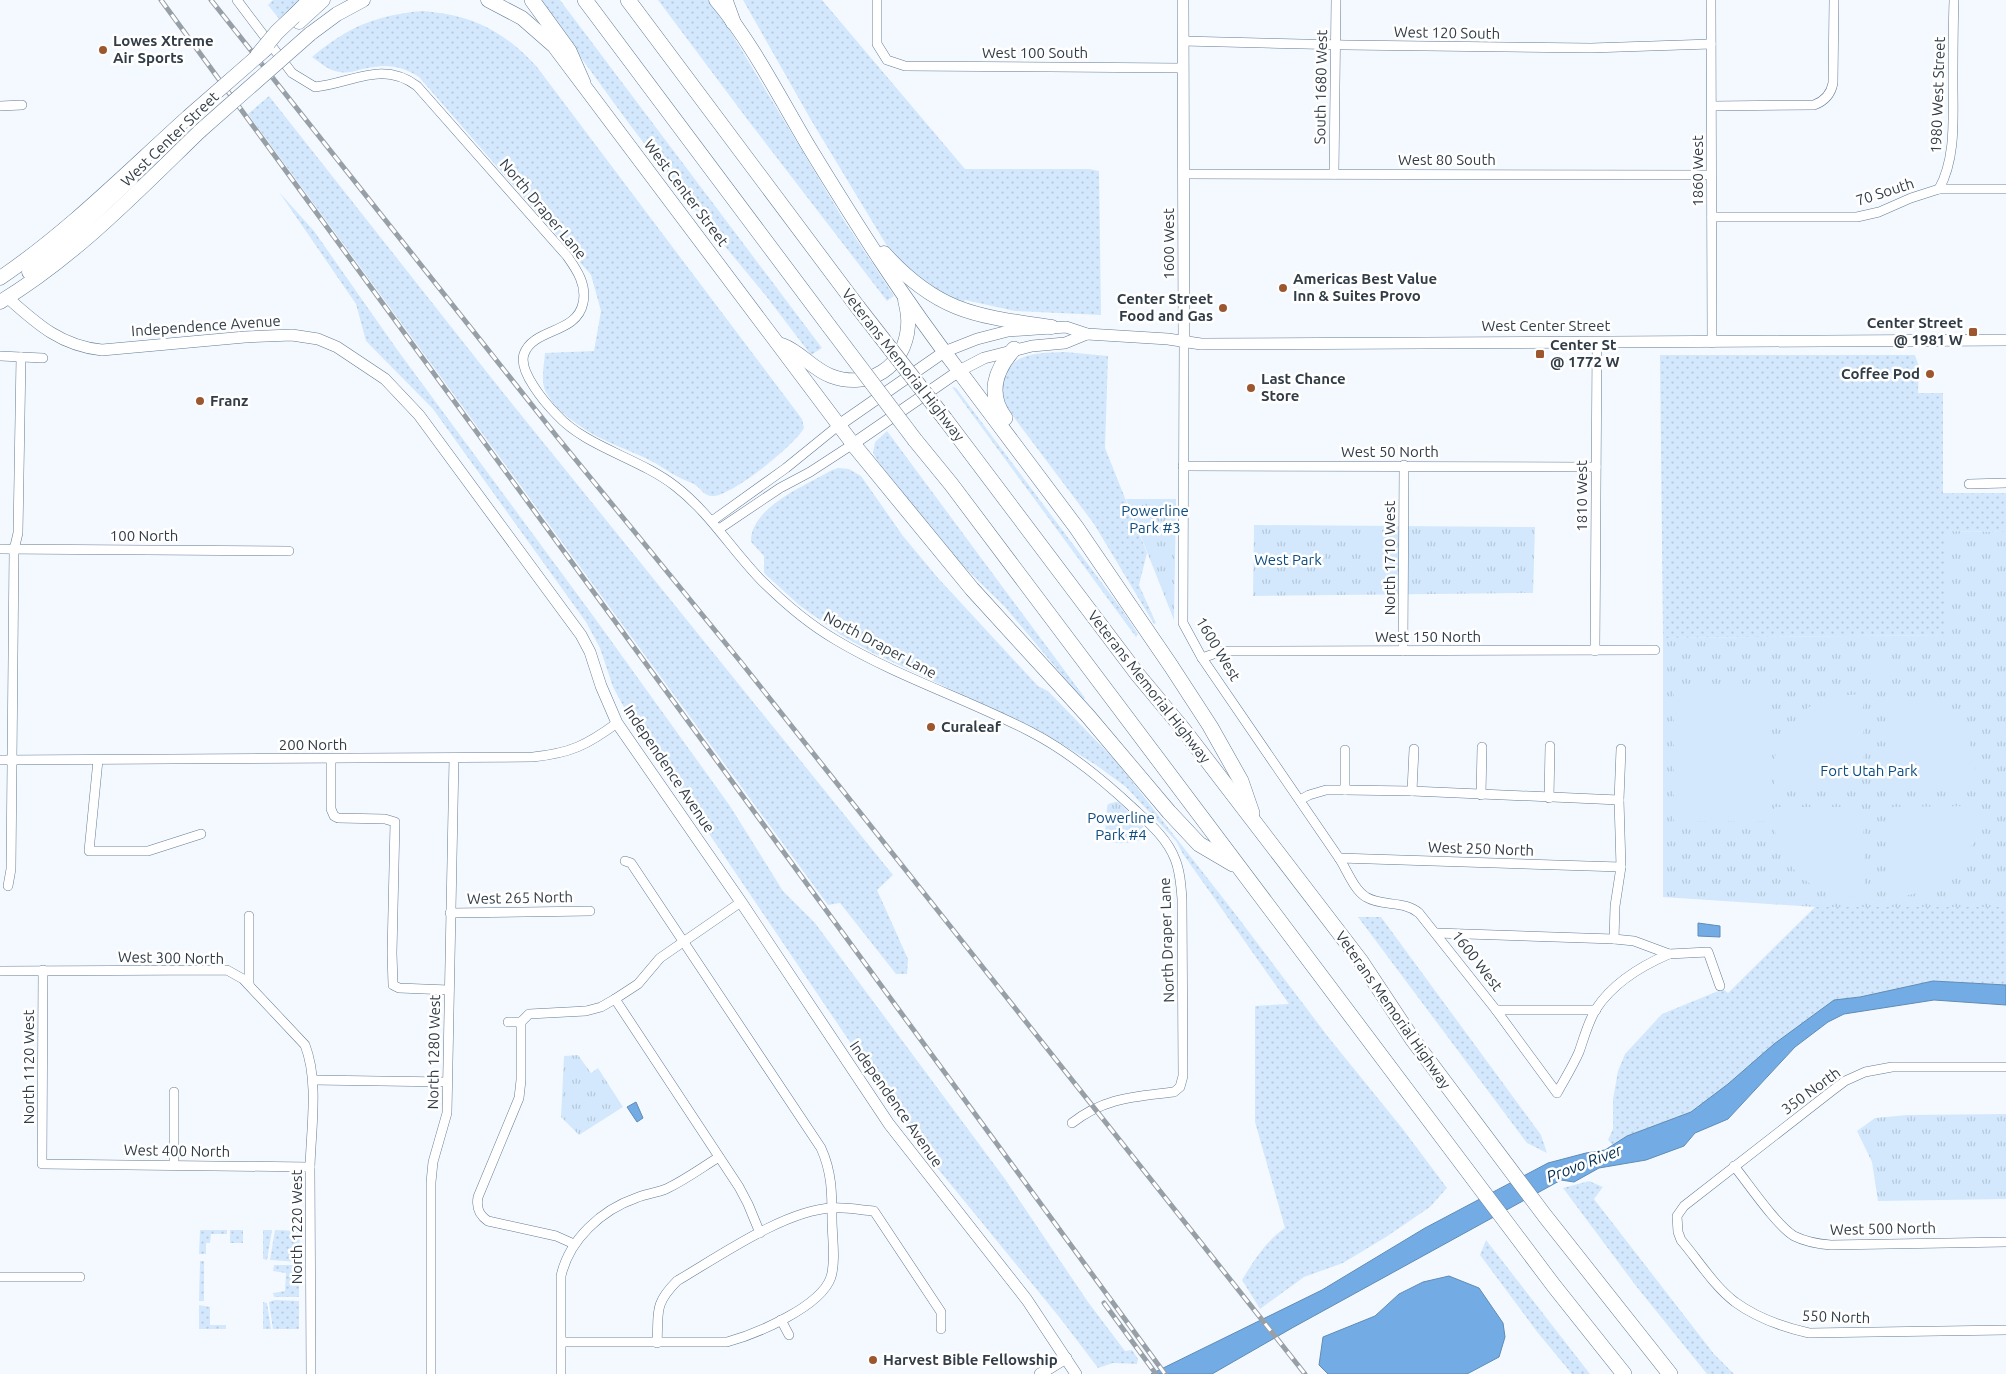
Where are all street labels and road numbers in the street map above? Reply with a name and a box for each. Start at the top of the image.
street label: West 120 South [1394,23,1500,42]
street label: South 1680 West [1311,29,1330,144]
street label: 1980 West Street [1927,36,1948,154]
street label: West 100 South [982,44,1088,61]
street label: West Center Street [117,88,222,190]
street label: 1860 West [1689,135,1706,207]
street label: West Center Street [641,136,732,249]
street label: West 80 South [1398,151,1496,168]
street label: North Draper Lane [497,155,590,262]
street label: 70 South [1854,174,1916,209]
street label: 1600 West [1160,208,1177,280]
street label: Veterans Memorial Highway [839,285,968,444]
street label: Independence Avenue [131,312,281,339]
street label: West Center Street [1482,317,1611,334]
street label: West 50 North [1341,443,1439,460]
street label: 1810 West [1573,460,1590,532]
street label: North 1710 West [1381,501,1398,615]
street label: 100 North [110,527,178,544]
street label: Veterans Memorial Highway [1085,607,1214,766]
street label: North Draper Lane [821,608,940,682]
street label: 1600 West [1193,614,1244,684]
street label: West 150 North [1375,628,1481,645]
street label: Independence Avenue [620,702,718,836]
street label: 200 North [279,736,347,753]
street label: West 250 North [1428,838,1534,859]
street label: North Draper Lane [1156,877,1177,1003]
street label: West 265 North [467,888,573,907]
street label: 1600 West [1449,927,1506,994]
street label: Veterans Memorial Highway [1332,928,1454,1092]
street label: West 300 North [118,948,224,967]
street label: North 1280 West [424,994,443,1109]
street label: North 1120 West [20,1010,37,1124]
street label: Independence Avenue [846,1037,946,1170]
street label: 350 North [1778,1064,1843,1118]
street label: West 400 North [124,1141,230,1160]
street label: North 1220 West [288,1170,305,1284]
street label: West 500 North [1830,1219,1936,1238]
street label: 550 North [1802,1307,1871,1326]

